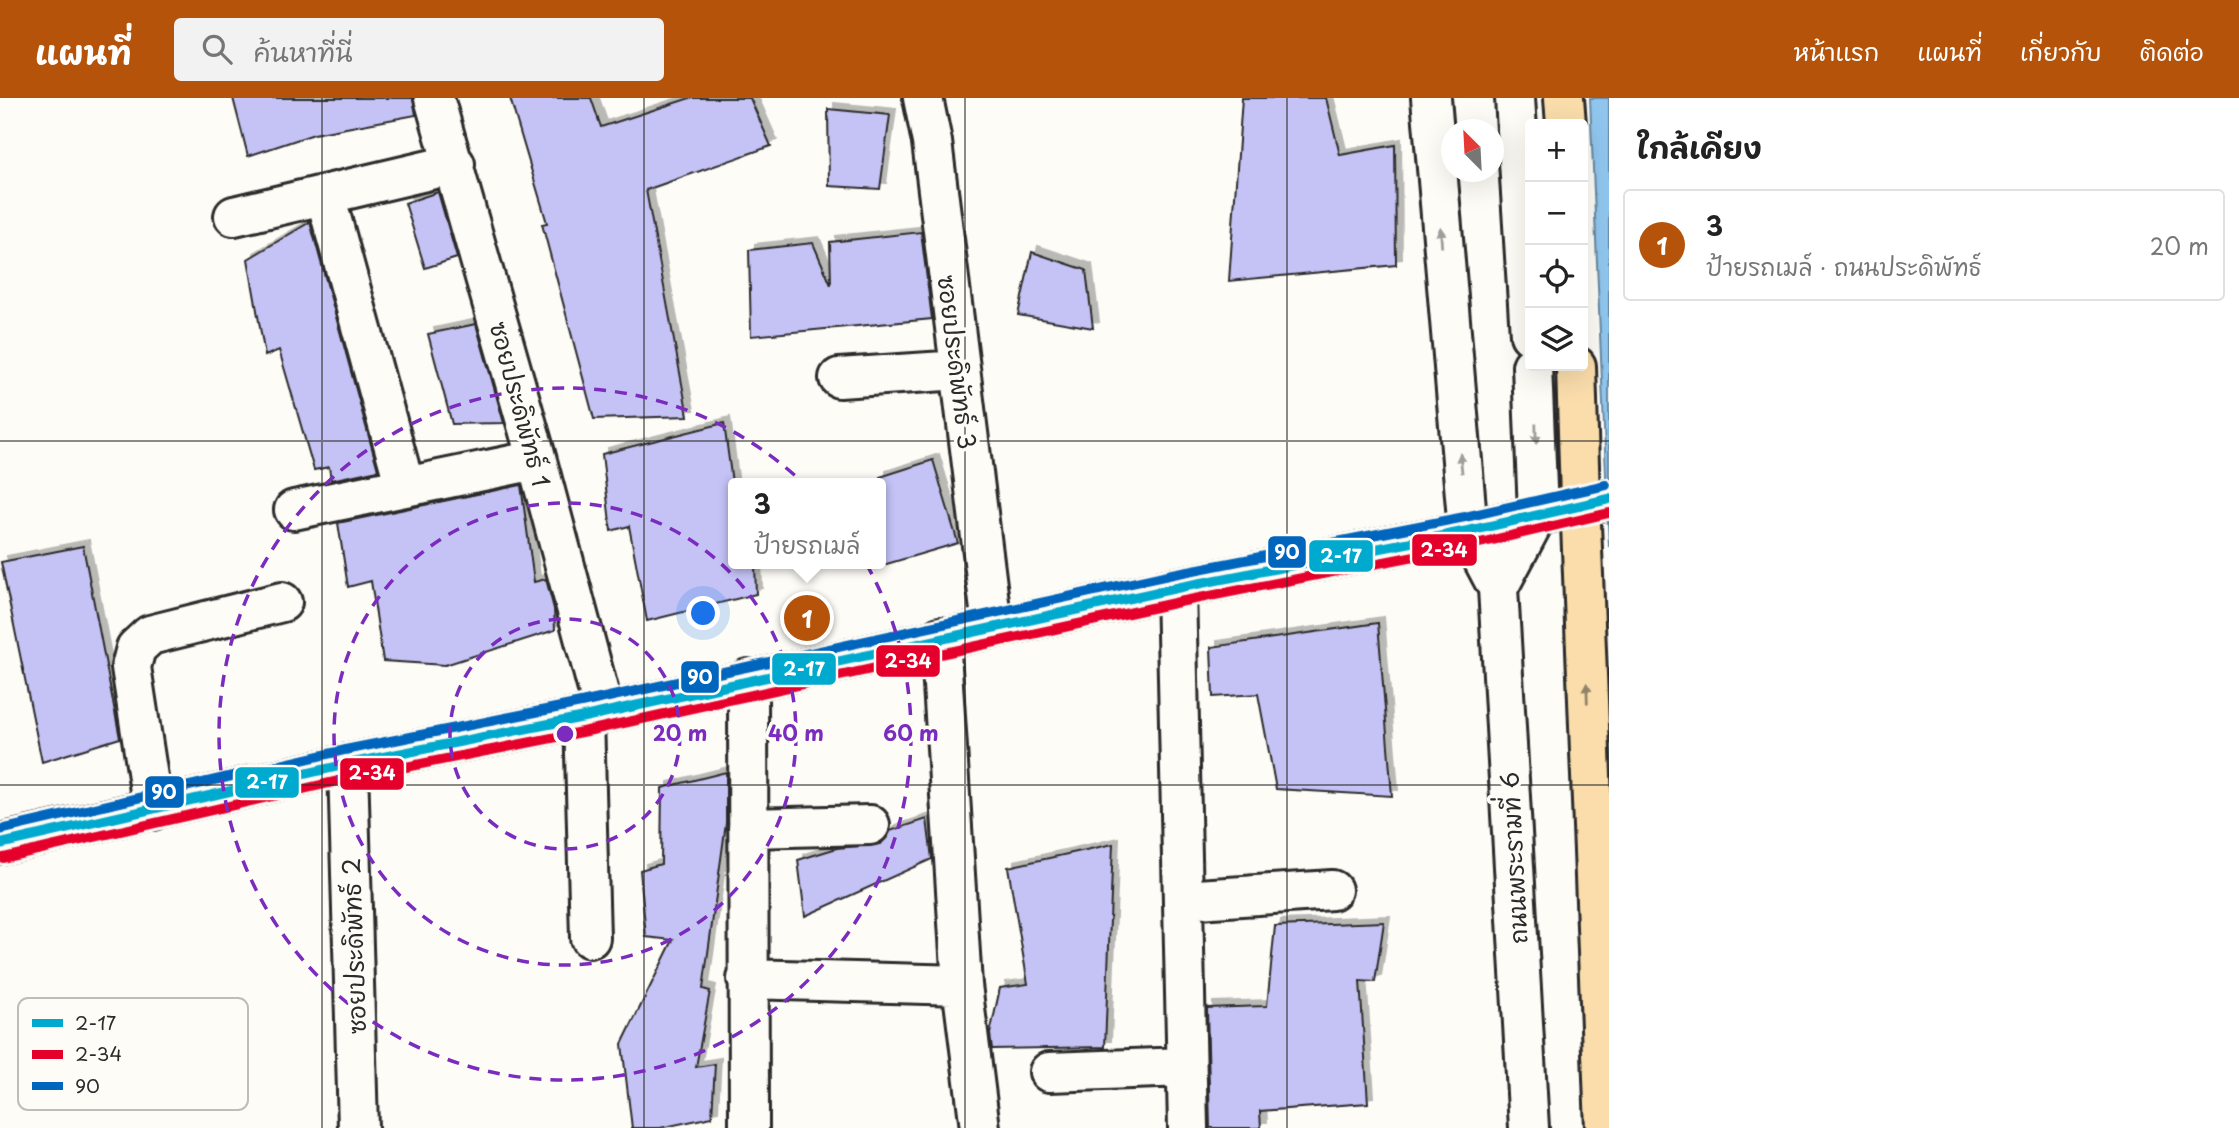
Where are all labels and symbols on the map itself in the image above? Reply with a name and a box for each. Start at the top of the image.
north arrow [1441,119,1504,182]
one-way arrow [1435,225,1446,247]
street label: ซอยประดิพัทธ์ 3 [929,273,987,451]
street label: ซอยประดิพัทธ์ 1 [482,317,560,491]
one-way arrow [1530,423,1541,445]
one-way arrow [1455,452,1466,474]
line badge: 2-34 [1411,533,1478,567]
line badge: 90 [1267,535,1307,569]
text: 2-34 [1420,535,1468,563]
text: 90 [1274,537,1300,565]
line badge: 2-17 [1308,539,1374,573]
text: 2-17 [1320,541,1362,569]
pin: 1 [784,592,830,644]
your location [686,596,720,630]
line badge: 2-34 [875,644,941,678]
text: 2-34 [884,646,932,674]
line badge: 2-17 [771,652,837,686]
text: 2-17 [783,654,825,682]
line badge: 90 [680,660,720,694]
text: 90 [687,662,713,690]
one-way arrow [1582,681,1593,703]
text: 20 m [653,716,707,748]
text: 40 m [768,716,824,748]
text: 60 m [883,716,939,748]
centre of rings [553,722,577,746]
line badge: 2-34 [339,757,405,791]
text: 2-34 [348,758,396,786]
line badge: 2-17 [234,766,300,799]
text: 2-17 [246,767,288,795]
street label: ถนนพระรามที่ 6 [1489,771,1535,945]
line badge: 90 [144,775,185,809]
text: 90 [151,777,177,805]
street label: ซอยประดิพัทธ์ 2 [332,857,374,1035]
legend [18,998,248,1110]
text: 2-17 [75,1008,116,1036]
text: 2-34 [75,1039,122,1067]
text: 90 [75,1071,100,1099]

